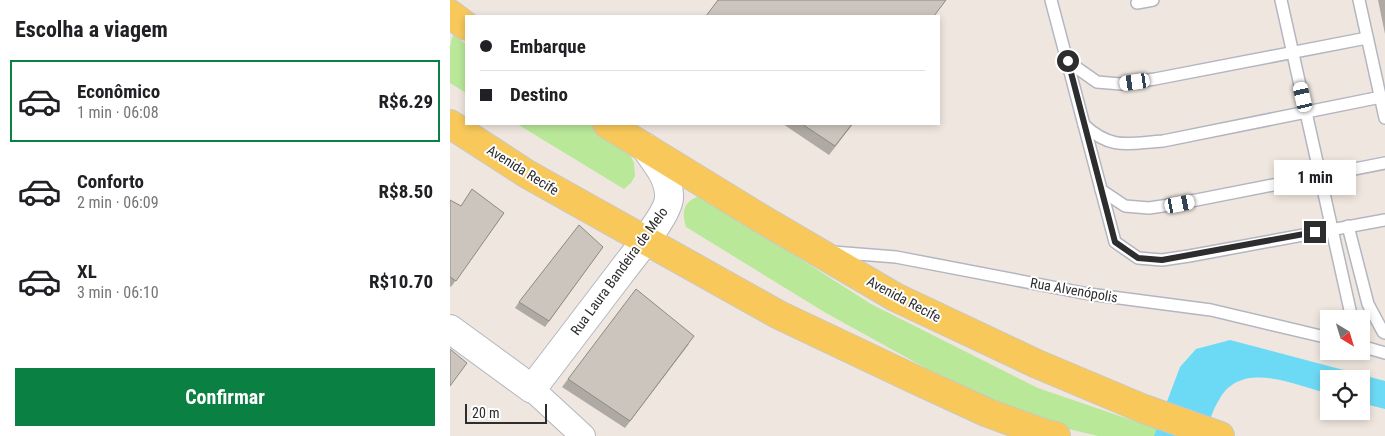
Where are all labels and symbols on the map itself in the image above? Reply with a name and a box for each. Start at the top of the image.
route start [1057,50,1079,72]
car [1119,72,1150,92]
car [1292,81,1313,113]
street label: Avenida Recife [484,142,562,199]
callout: 1 min [1274,160,1356,194]
car [1163,194,1196,214]
street label: Rua Laura Bandeira de Melo [567,204,671,338]
route end [1304,221,1326,243]
street label: Avenida Recife [864,273,944,325]
street label: Rua Alvenópolis [1029,274,1119,306]
north arrow [1320,310,1370,360]
scale bar [465,401,548,424]

